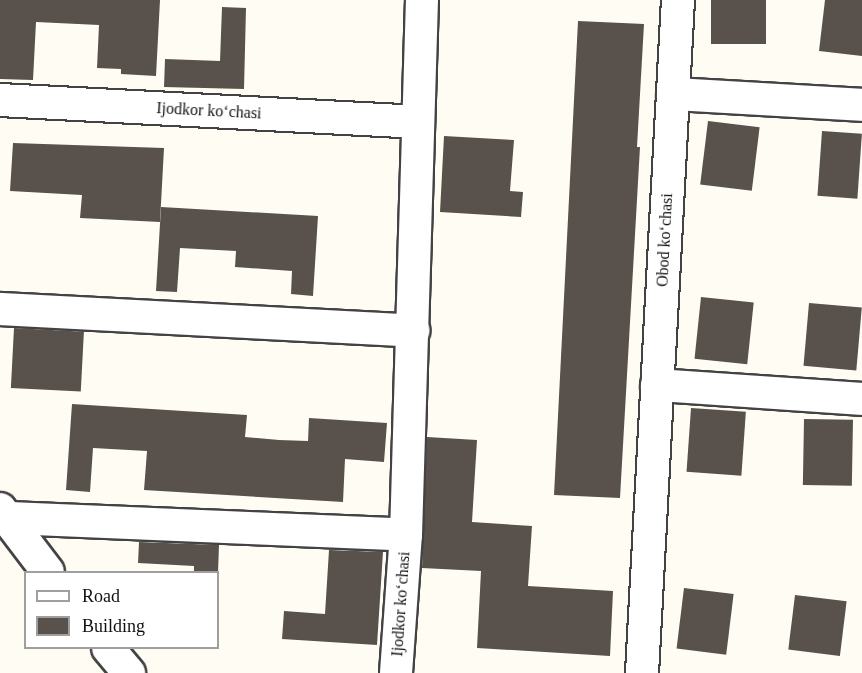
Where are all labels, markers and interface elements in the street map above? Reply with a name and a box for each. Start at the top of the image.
street label: Ijodkor koʻchasi [156,99,262,123]
street label: Obod koʻchasi [653,193,677,287]
street label: Ijodkor koʻchasi [388,551,414,657]
legend [24,571,219,649]
text: Road [82,586,120,606]
text: Building [82,616,145,636]

